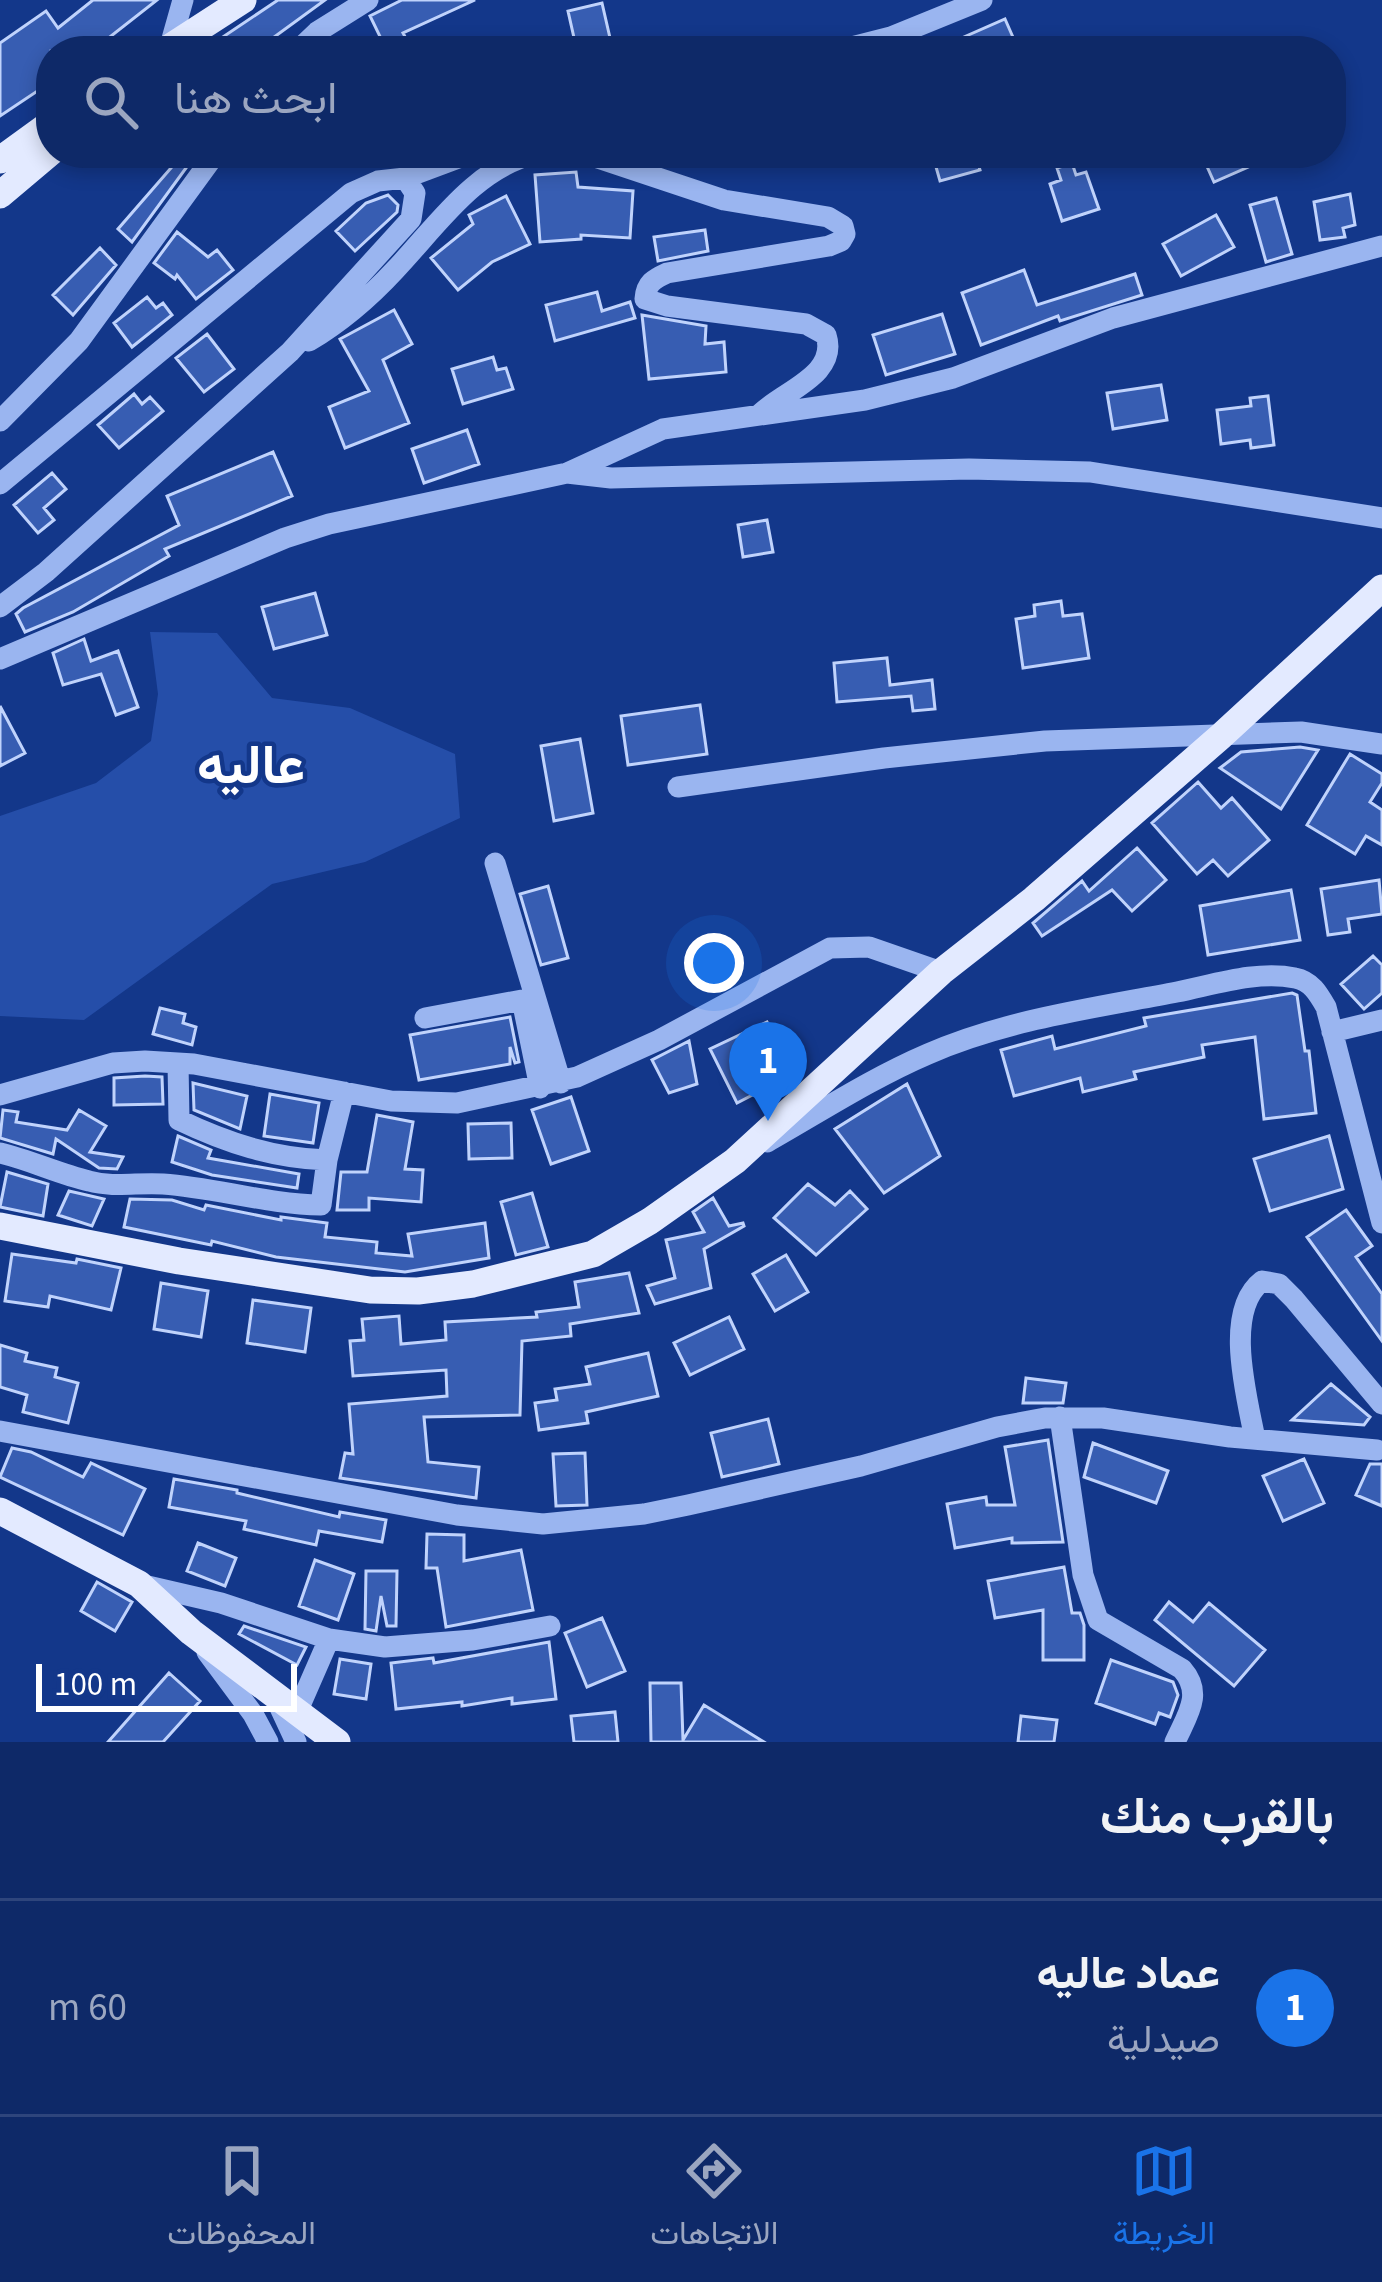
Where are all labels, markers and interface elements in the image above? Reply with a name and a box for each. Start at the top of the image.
search box [36,36,1346,168]
text: ابحث هنا [174,67,337,131]
icon: search [78,69,144,135]
district label: عاليه [197,728,305,805]
your location [684,933,744,993]
pin: 1 [729,1022,807,1121]
scale bar [36,1658,297,1711]
text: 100 m [54,1661,137,1708]
text: بالقرب منك [1100,1781,1334,1853]
text: عماد عاليه [1036,1942,1220,2006]
text: 60 m [48,1980,127,2036]
text: 1 [1285,1980,1305,2036]
text: صيدلية [1107,2012,1220,2068]
tab: المحفوظات [167,2138,316,2262]
tab: الاتجاهات [650,2138,778,2262]
tab: الخريطة [1113,2138,1215,2262]

